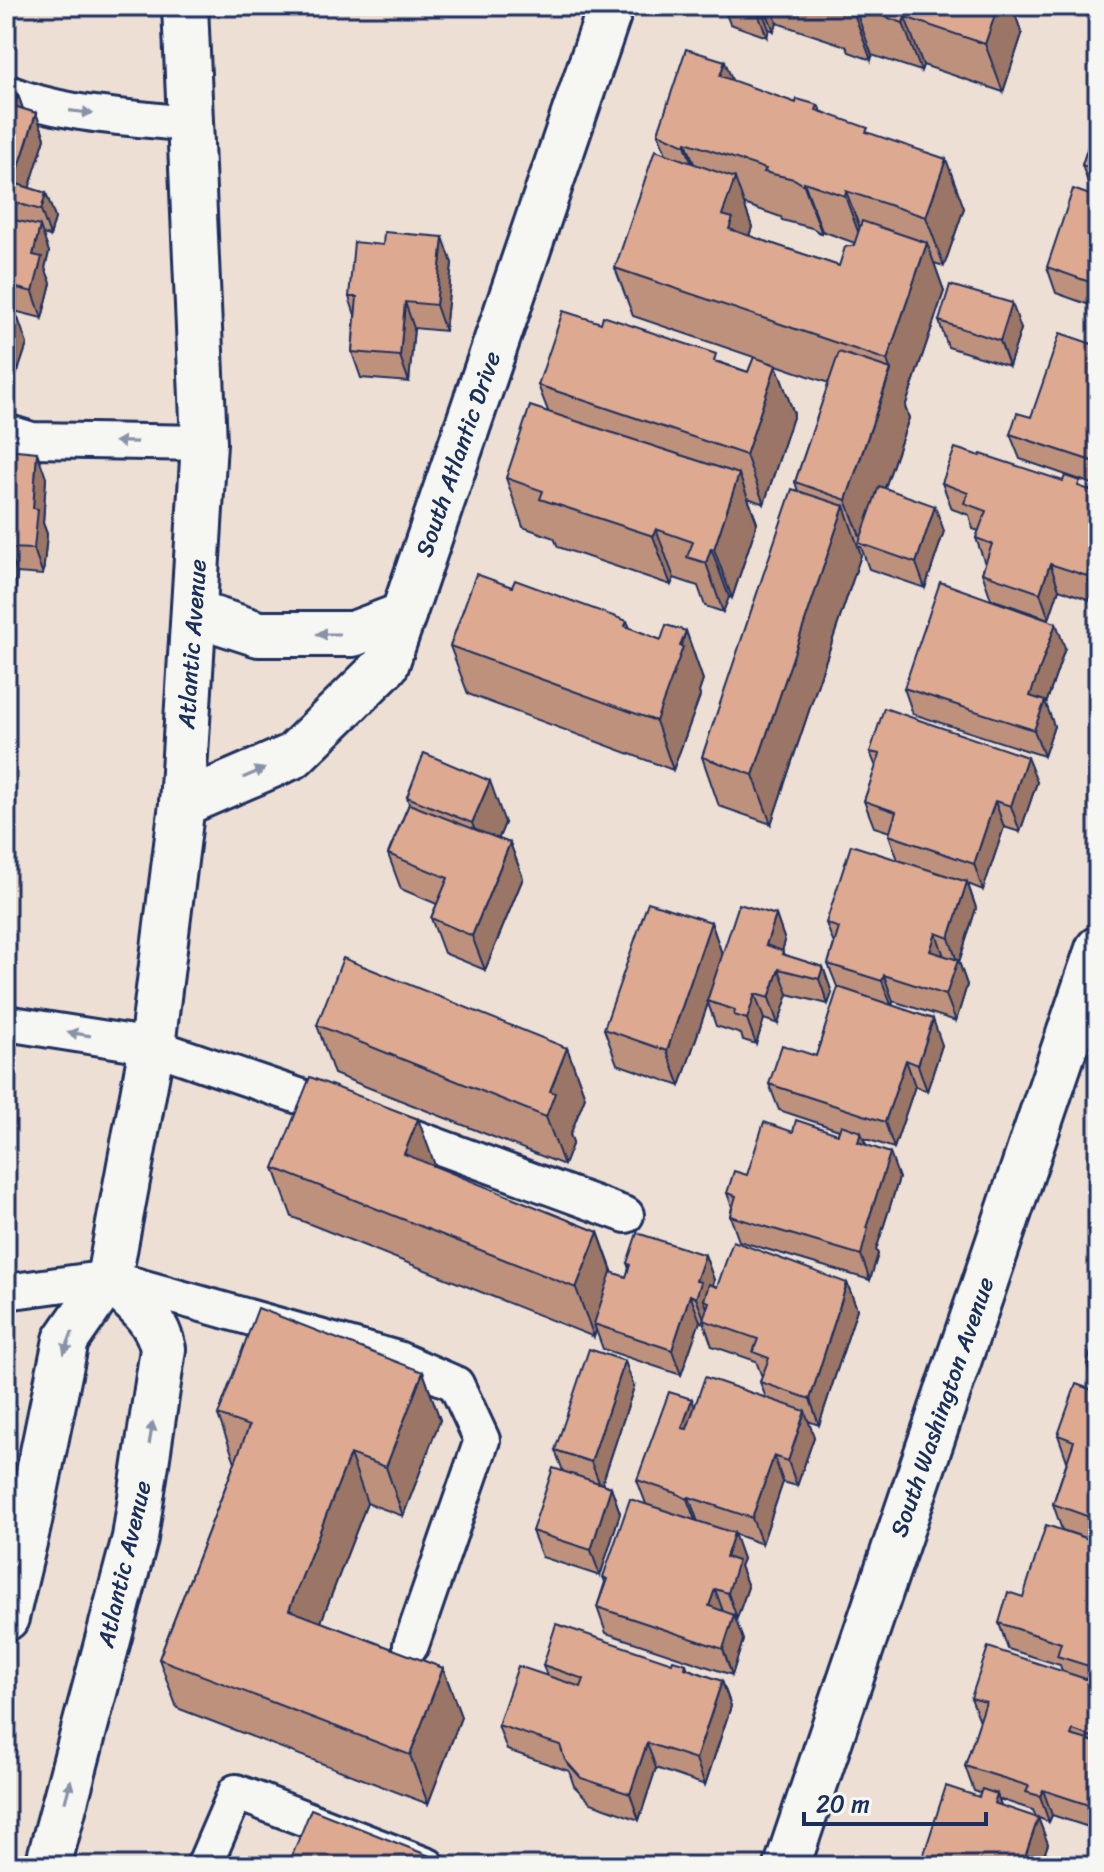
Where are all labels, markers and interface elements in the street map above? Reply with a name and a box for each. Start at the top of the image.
one-way arrow [69,105,94,118]
street label: South Atlantic Drive [403,345,513,563]
one-way arrow [113,435,138,448]
street label: Atlantic Avenue [165,558,219,731]
one-way arrow [315,628,340,640]
one-way arrow [242,767,265,780]
one-way arrow [66,1028,91,1040]
street label: South Washington Avenue [878,1271,1006,1543]
one-way arrow [61,1332,74,1356]
one-way arrow [145,1420,158,1445]
street label: Atlantic Avenue [84,1476,164,1653]
scale bar [804,1776,986,1826]
one-way arrow [62,1778,74,1803]
text: 20 m [816,1783,870,1825]

